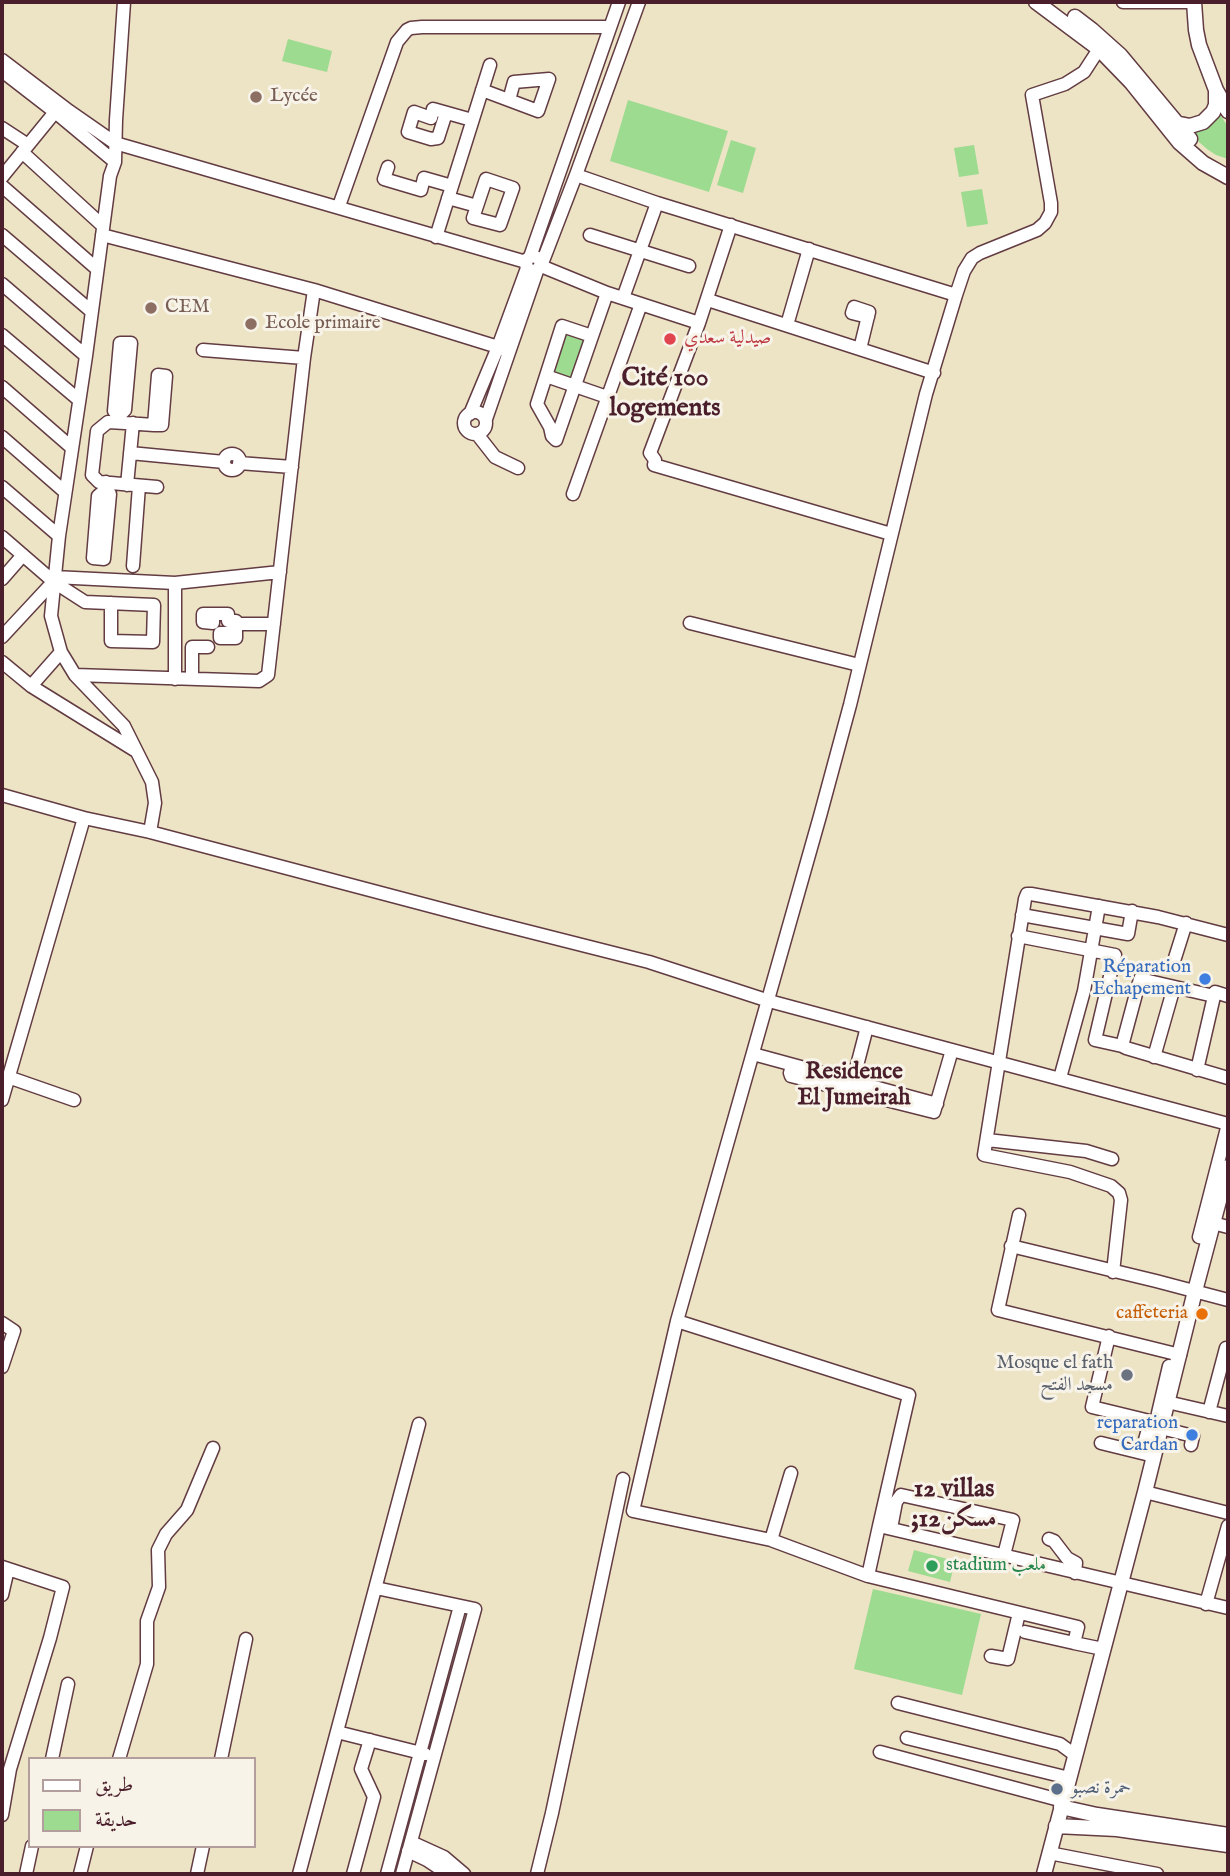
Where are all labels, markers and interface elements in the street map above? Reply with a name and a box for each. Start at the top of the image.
place label: Lycée [270,86,318,108]
marker: Lycée [248,89,264,105]
place label: CEM [165,297,210,319]
marker: CEM [143,300,159,316]
place label: Ecole primaire [265,313,380,335]
marker: Ecole primaire [243,316,259,332]
place label: صيدلية سعدي [684,328,771,350]
marker: صيدلية سعدي [662,331,678,347]
district label: Cité 100 logements [610,364,720,426]
place label: Réparation Echapement [1092,957,1191,1001]
marker: Réparation Echapement [1197,971,1213,987]
district label: Residence El Jumeirah [798,1059,910,1113]
place label: caffeteria [1116,1303,1188,1325]
marker: caffeteria [1194,1306,1210,1322]
place label: Mosque el fath مسجد الفتح [996,1353,1113,1397]
marker: Mosque el fath مسجد الفتح [1119,1367,1135,1383]
place label: reparation Cardan [1097,1413,1178,1457]
marker: reparation Cardan [1184,1427,1200,1443]
district label: 12 villas ;12مسكن [911,1475,997,1536]
place label: stadium ملعب [946,1555,1046,1577]
marker: stadium ملعب [924,1558,940,1574]
legend [28,1757,256,1848]
text: طريق [95,1772,133,1799]
place label: حمرة نصبو [1071,1778,1131,1800]
marker: حمرة نصبو [1049,1781,1065,1797]
text: حديقة [95,1807,138,1834]

